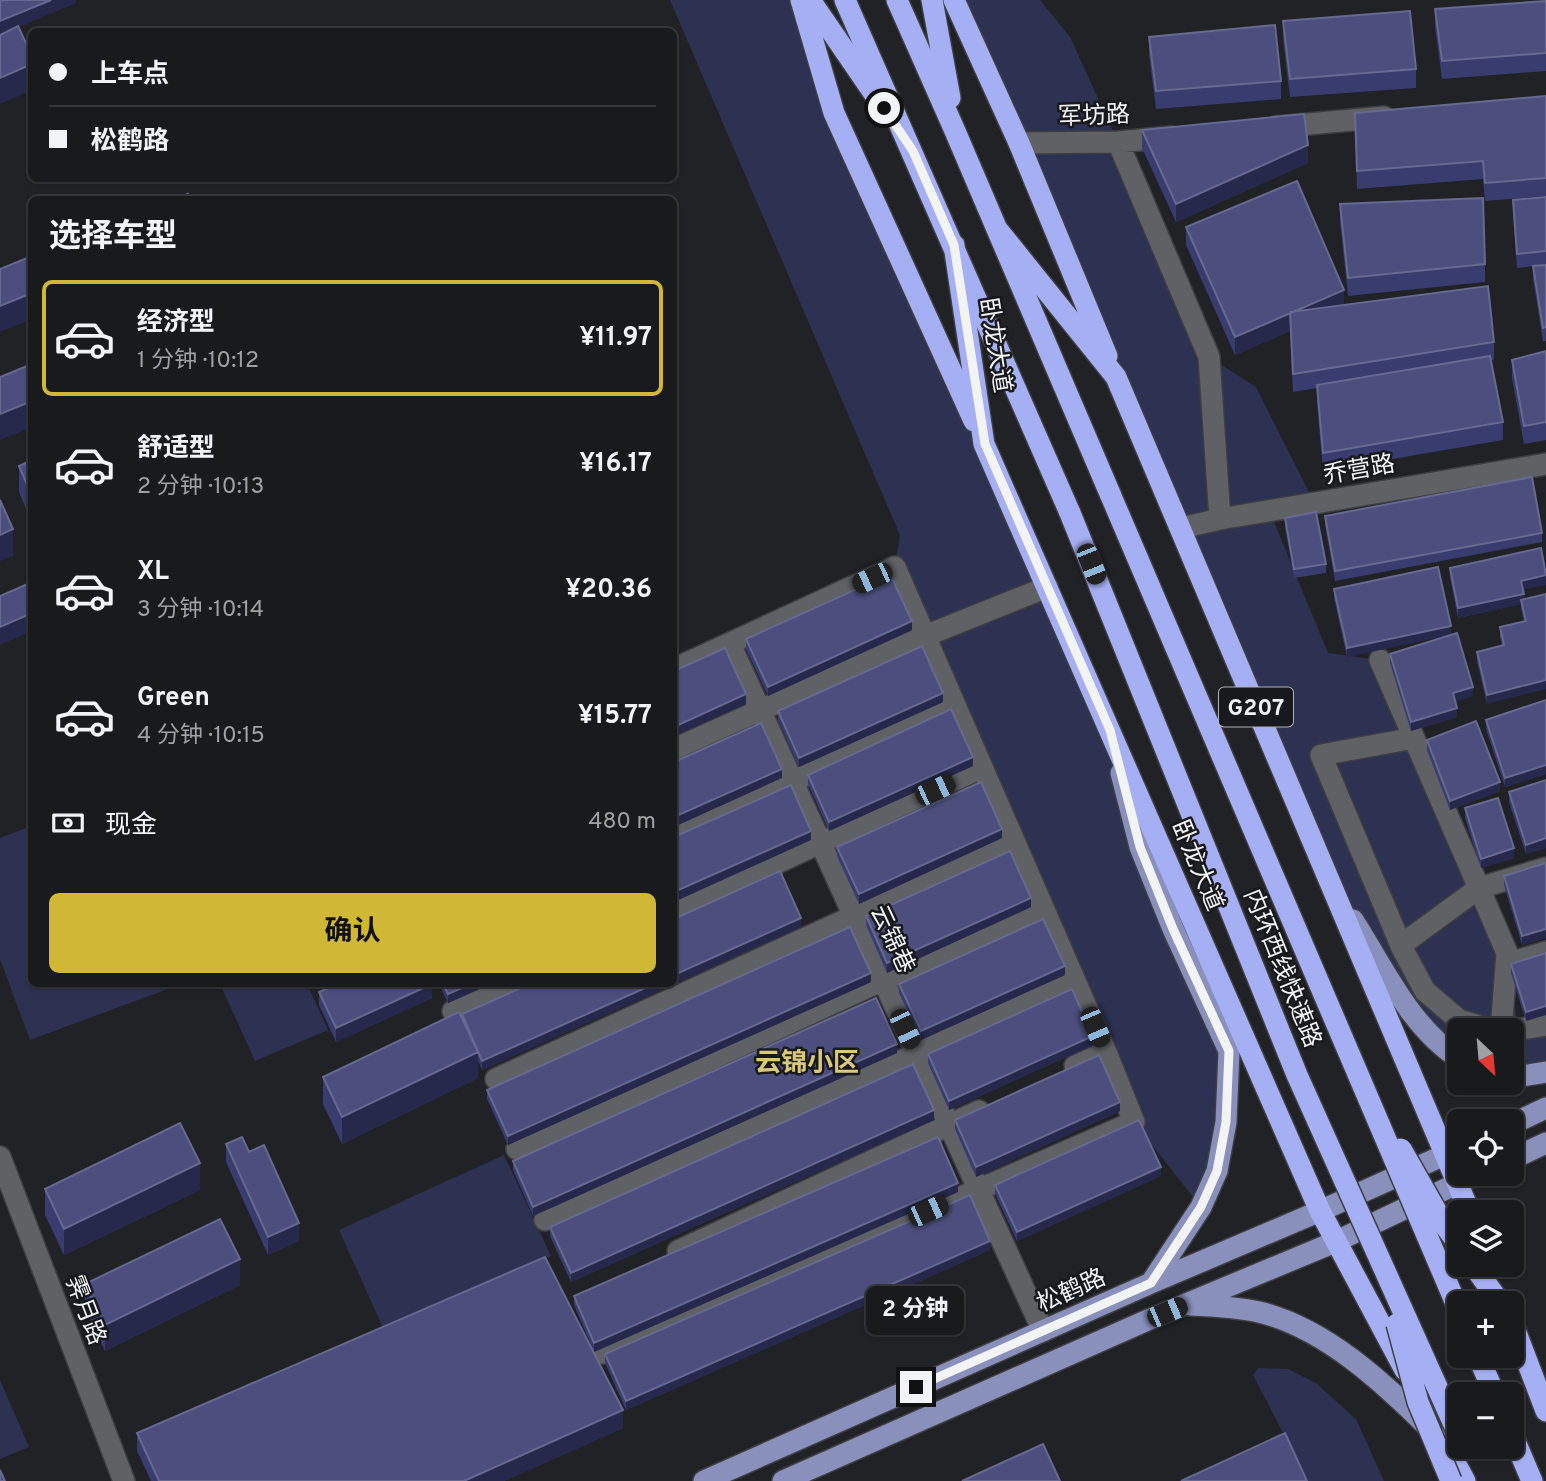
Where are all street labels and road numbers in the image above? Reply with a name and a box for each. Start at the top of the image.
street label: 军坊路 [1058,101,1131,133]
street label: 卧龙大道 [972,296,1016,395]
street label: 乔营路 [1321,450,1397,492]
road number: G207 [1219,688,1293,726]
street label: 卧龙大道 [1164,816,1229,916]
street label: 内环西线快速路 [1236,885,1327,1052]
street label: 云锦巷 [862,901,920,979]
street label: 松鹤路 [1033,1263,1111,1320]
street label: 霁月路 [57,1272,111,1350]

